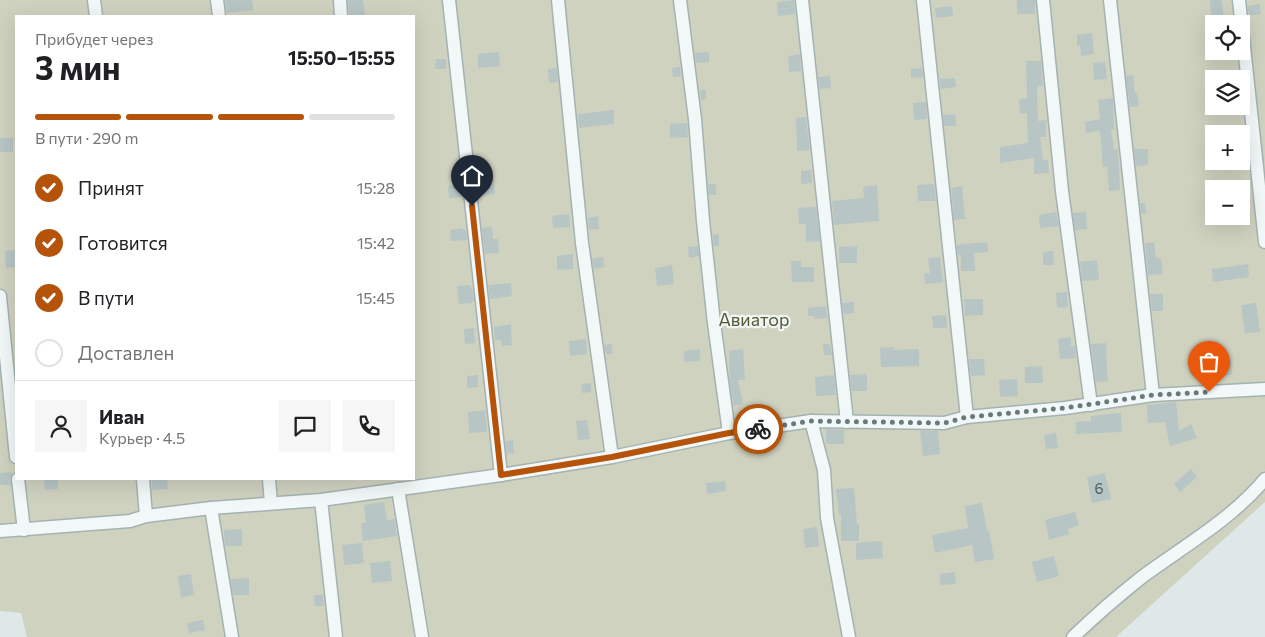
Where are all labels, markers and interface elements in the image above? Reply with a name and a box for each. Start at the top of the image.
map controls [1205,15,1250,225]
button: locate [1205,15,1250,60]
text: Прибудет через [35,29,154,48]
text: 15:50–15:55 [288,46,395,69]
text: 3 мин [35,47,121,87]
button: layers [1205,70,1250,115]
button: + [1205,125,1250,170]
text: В пути · 290 m [35,128,138,147]
pin [451,155,493,206]
icon: home [458,162,486,190]
icon: check [35,174,63,202]
text: Принят [78,176,144,199]
text: 15:28 [357,178,395,197]
button: − [1205,180,1250,225]
icon: check [35,229,63,257]
text: Готовится [78,231,168,254]
text: 15:42 [357,233,395,252]
icon: check [35,284,63,312]
text: В пути [78,286,134,309]
text: 15:45 [356,288,395,307]
park label: Авиатор [718,308,790,330]
text: Доставлен [78,341,174,364]
pin [1188,341,1230,392]
icon: bag [1195,348,1223,376]
button: person [35,400,87,452]
button: chat [279,400,331,452]
button: phone [343,400,395,452]
courier [733,404,783,454]
text: Иван [99,405,145,428]
icon: bike [744,415,772,443]
text: Курьер · 4.5 [99,428,185,447]
house number: 6 [1094,479,1104,497]

